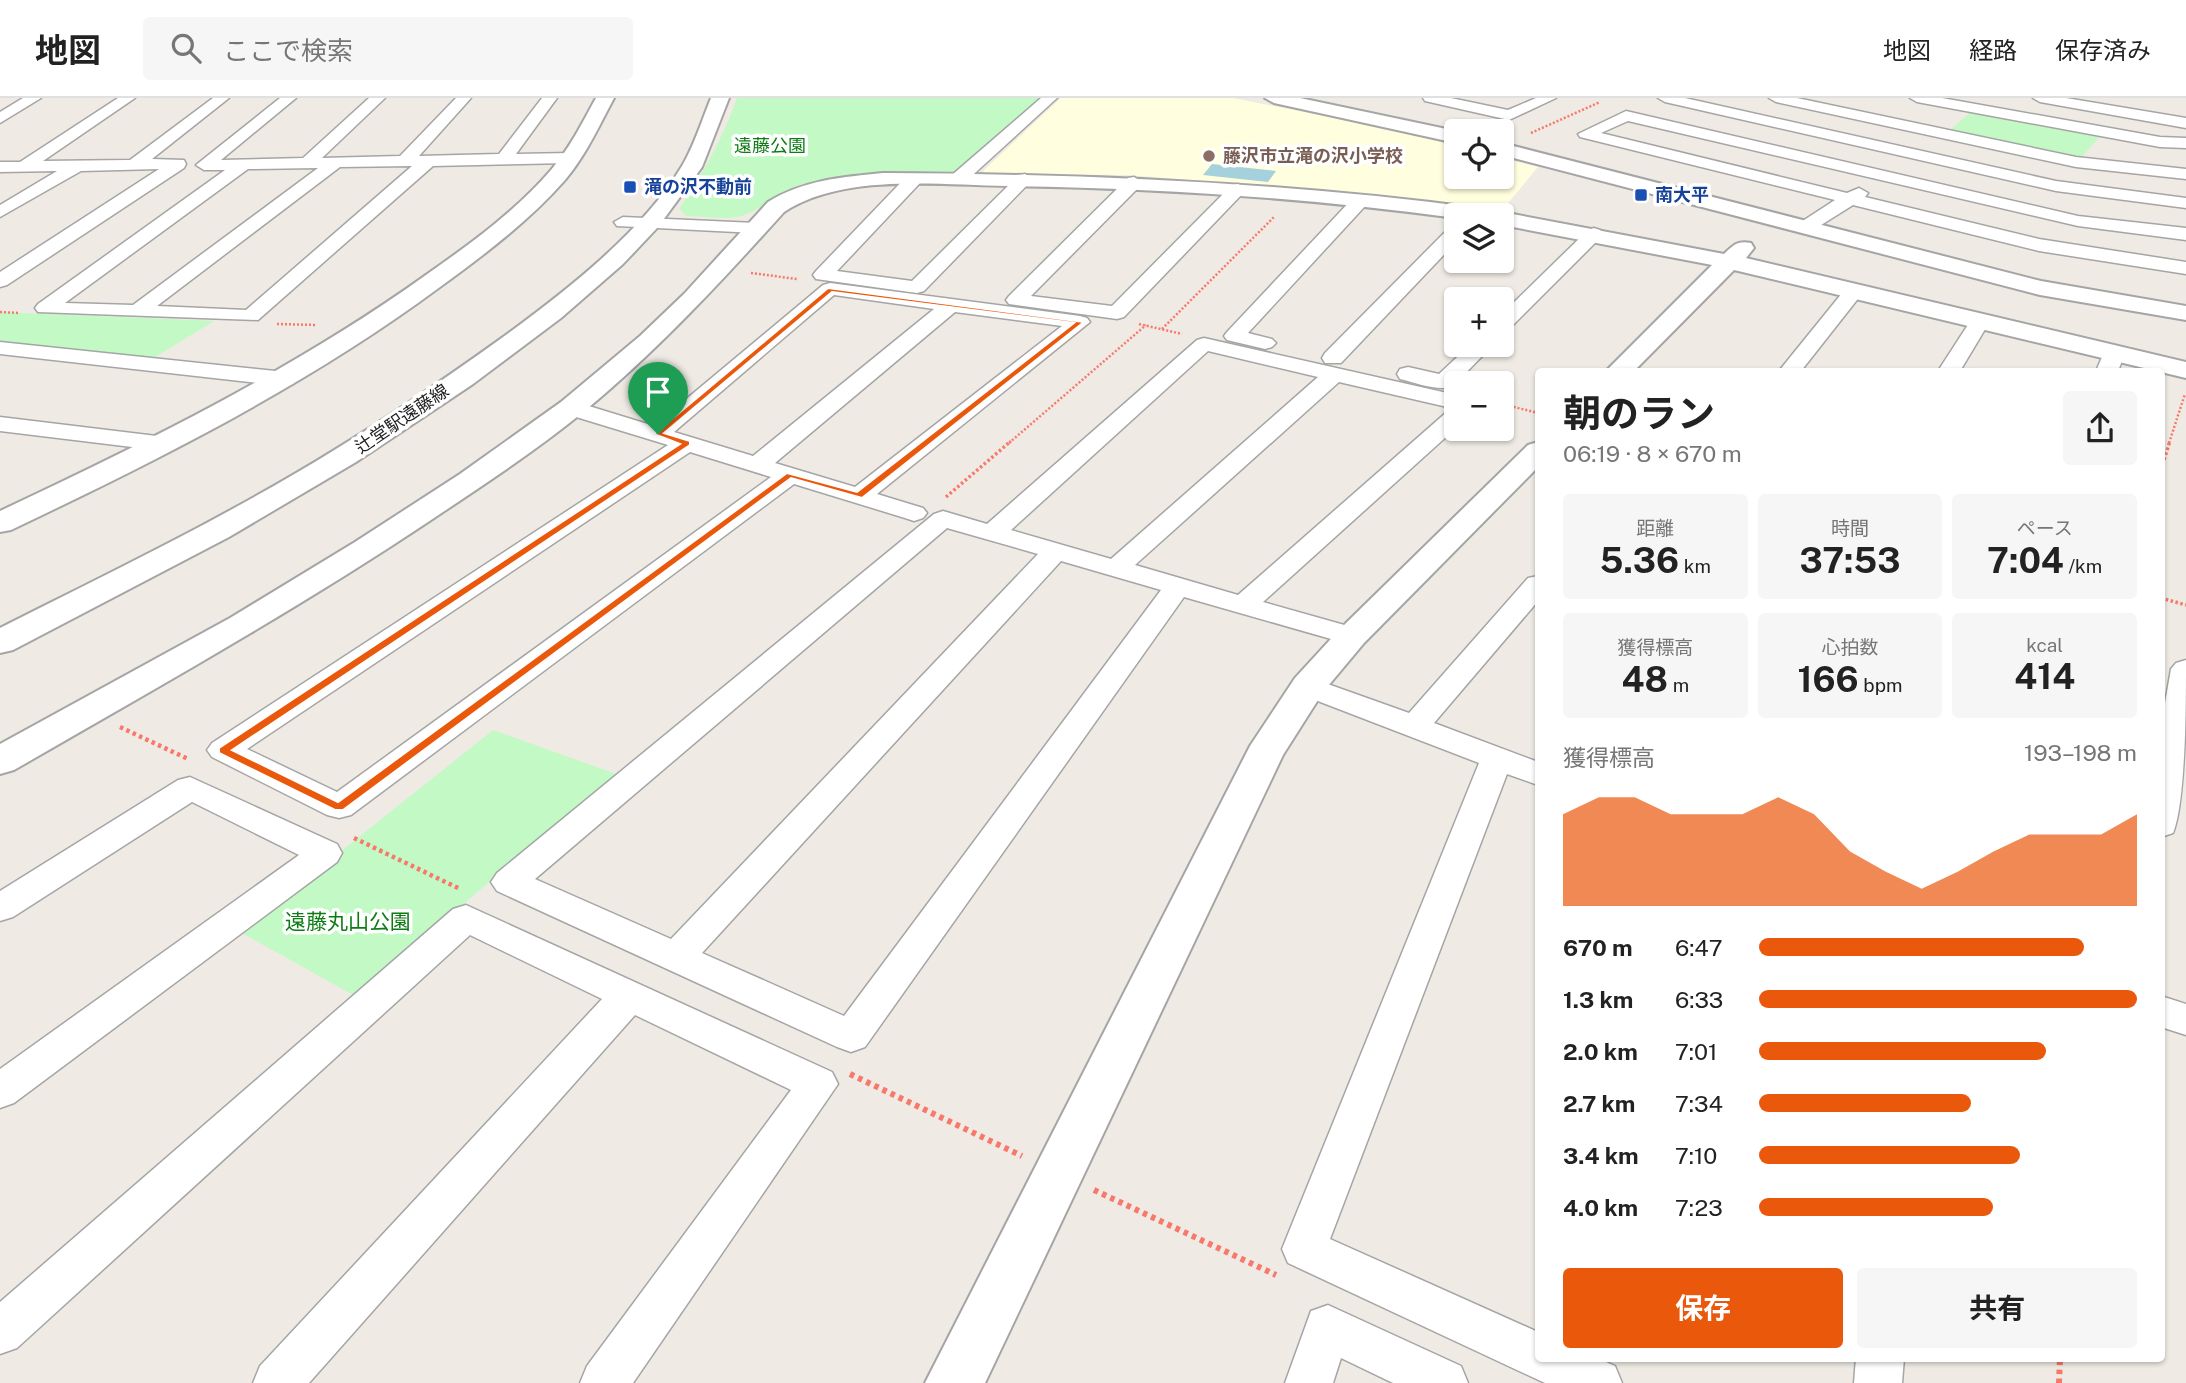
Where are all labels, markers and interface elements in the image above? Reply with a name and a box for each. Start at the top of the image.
search box [143,17,633,80]
icon: search [167,29,205,67]
text: 地図 [35,31,101,69]
text: ここで検索 [223,35,353,66]
text: 地図 [1883,36,1931,64]
text: 経路 [1969,36,2017,64]
text: 保存済み [2055,36,2151,64]
map controls [1444,119,1514,441]
button: locate [1444,119,1514,189]
park label: 遠藤公園 [734,135,806,156]
place label: 藤沢市立滝の沢小学校 [1223,145,1403,166]
marker: 藤沢市立滝の沢小学校 [1201,148,1217,164]
place label: 滝の沢不動前 [644,176,752,197]
marker: 滝の沢不動前 [622,179,638,195]
place label: 南大平 [1655,184,1709,205]
marker: 南大平 [1633,187,1649,203]
button: layers [1444,203,1514,273]
button: + [1444,287,1514,357]
pin [628,362,688,434]
button: − [1444,371,1514,441]
icon: arrive [639,373,677,411]
street label: 辻堂駅遠藤線 [351,380,452,457]
text: 朝のラン [1563,391,1715,436]
button: share [2063,391,2137,465]
text: 06:19 · 8 × 670 m [1563,440,1742,467]
text: 距離 [1636,517,1674,539]
text: 時間 [1831,517,1869,539]
text: ペース [2017,517,2073,539]
text: 5.36 [1600,540,1679,581]
text: 37:53 [1800,540,1900,581]
text: 7:04 [1987,540,2064,581]
text: km [1679,555,1711,577]
text: /km [2064,555,2102,577]
text: kcal [2026,634,2063,656]
text: 獲得標高 [1617,636,1693,658]
text: 心拍数 [1821,636,1879,658]
text: 414 [2014,656,2075,697]
text: 48 [1622,659,1668,700]
text: 166 [1798,659,1859,700]
text: m [1668,674,1689,696]
text: bpm [1859,674,1902,696]
text: 193–198 m [2024,739,2137,766]
text: 獲得標高 [1563,744,1655,771]
park label: 遠藤丸山公園 [285,909,411,934]
text: 670 m [1563,934,1633,961]
text: 6:47 [1675,934,1723,961]
text: 1.3 km [1563,986,1633,1013]
text: 6:33 [1675,986,1723,1013]
text: 2.0 km [1563,1038,1638,1065]
text: 7:01 [1675,1038,1717,1065]
text: 2.7 km [1563,1090,1635,1117]
text: 7:34 [1675,1090,1723,1117]
text: 3.4 km [1563,1142,1639,1169]
text: 7:10 [1675,1142,1717,1169]
text: 4.0 km [1563,1194,1638,1221]
text: 7:23 [1675,1194,1723,1221]
button: 保存 [1563,1268,1843,1348]
button: 共有 [1857,1268,2137,1348]

